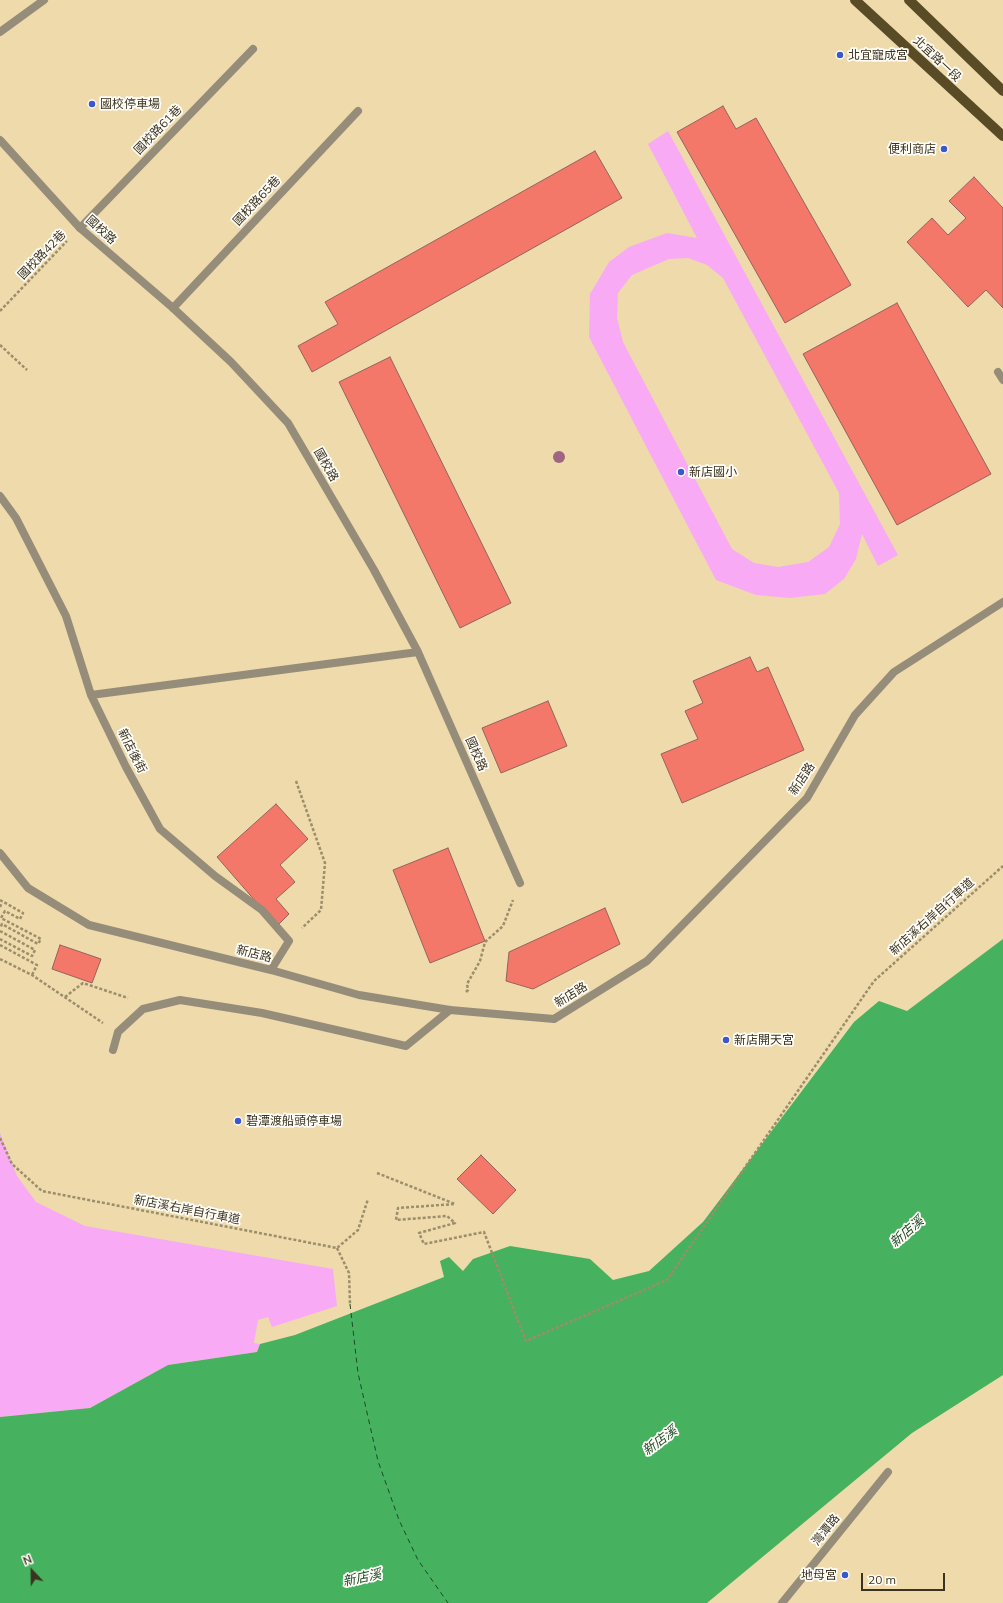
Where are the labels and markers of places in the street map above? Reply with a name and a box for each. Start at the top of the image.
place label: 北宜寵成宮 [848,48,908,62]
marker: 北宜寵成宮 [835,50,845,60]
place label: 國校停車場 [100,97,160,111]
marker: 國校停車場 [87,99,97,109]
place label: 便利商店 [888,142,936,156]
marker: 便利商店 [939,144,949,154]
place label: 新店國小 [689,465,737,479]
marker: 新店國小 [676,467,686,477]
place label: 新店開天宮 [734,1033,794,1047]
marker: 新店開天宮 [721,1035,731,1045]
place label: 碧潭渡船頭停車場 [246,1114,342,1128]
marker: 碧潭渡船頭停車場 [233,1116,243,1126]
place label: 地母宮 [801,1568,837,1582]
marker: 地母宮 [840,1570,850,1580]

